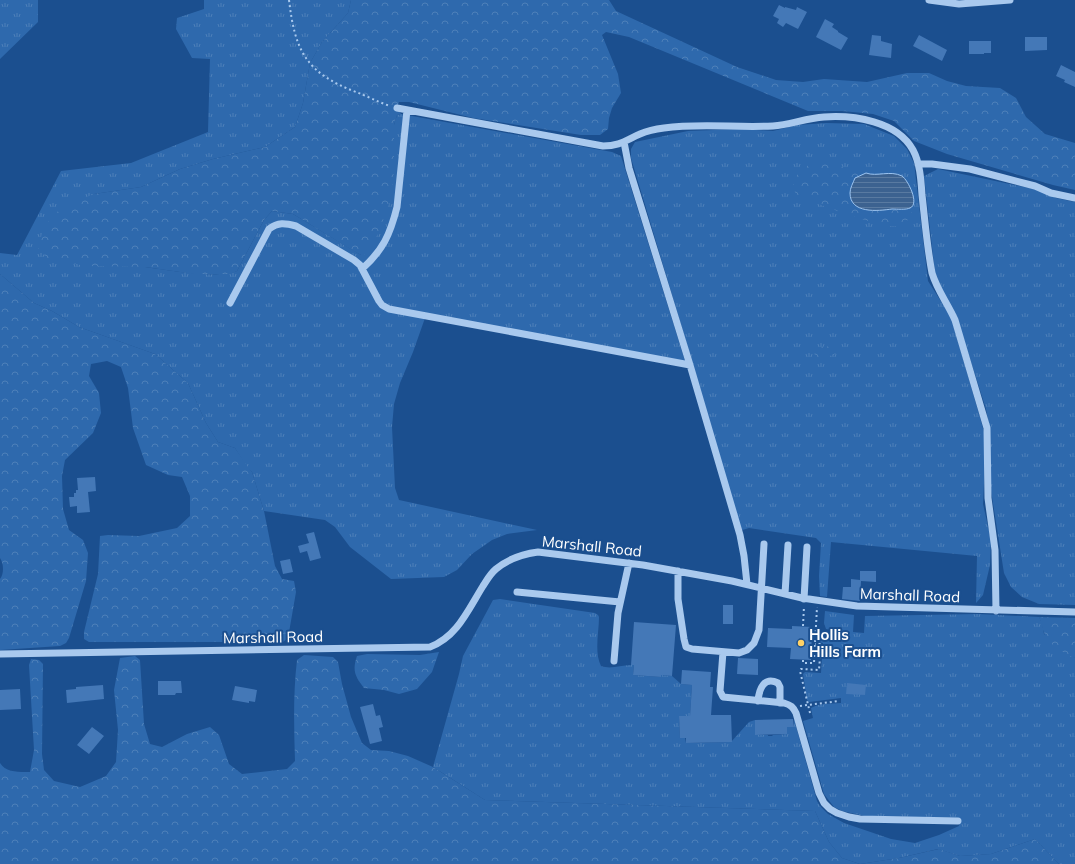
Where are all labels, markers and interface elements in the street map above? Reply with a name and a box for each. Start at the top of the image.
street label: Marshall Road [541,531,643,561]
street label: Marshall Road [860,584,960,606]
place label: Hollis Hills Farm [809,625,881,661]
street label: Marshall Road [223,627,323,647]
marker: Hollis Hills Farm [796,638,806,648]

